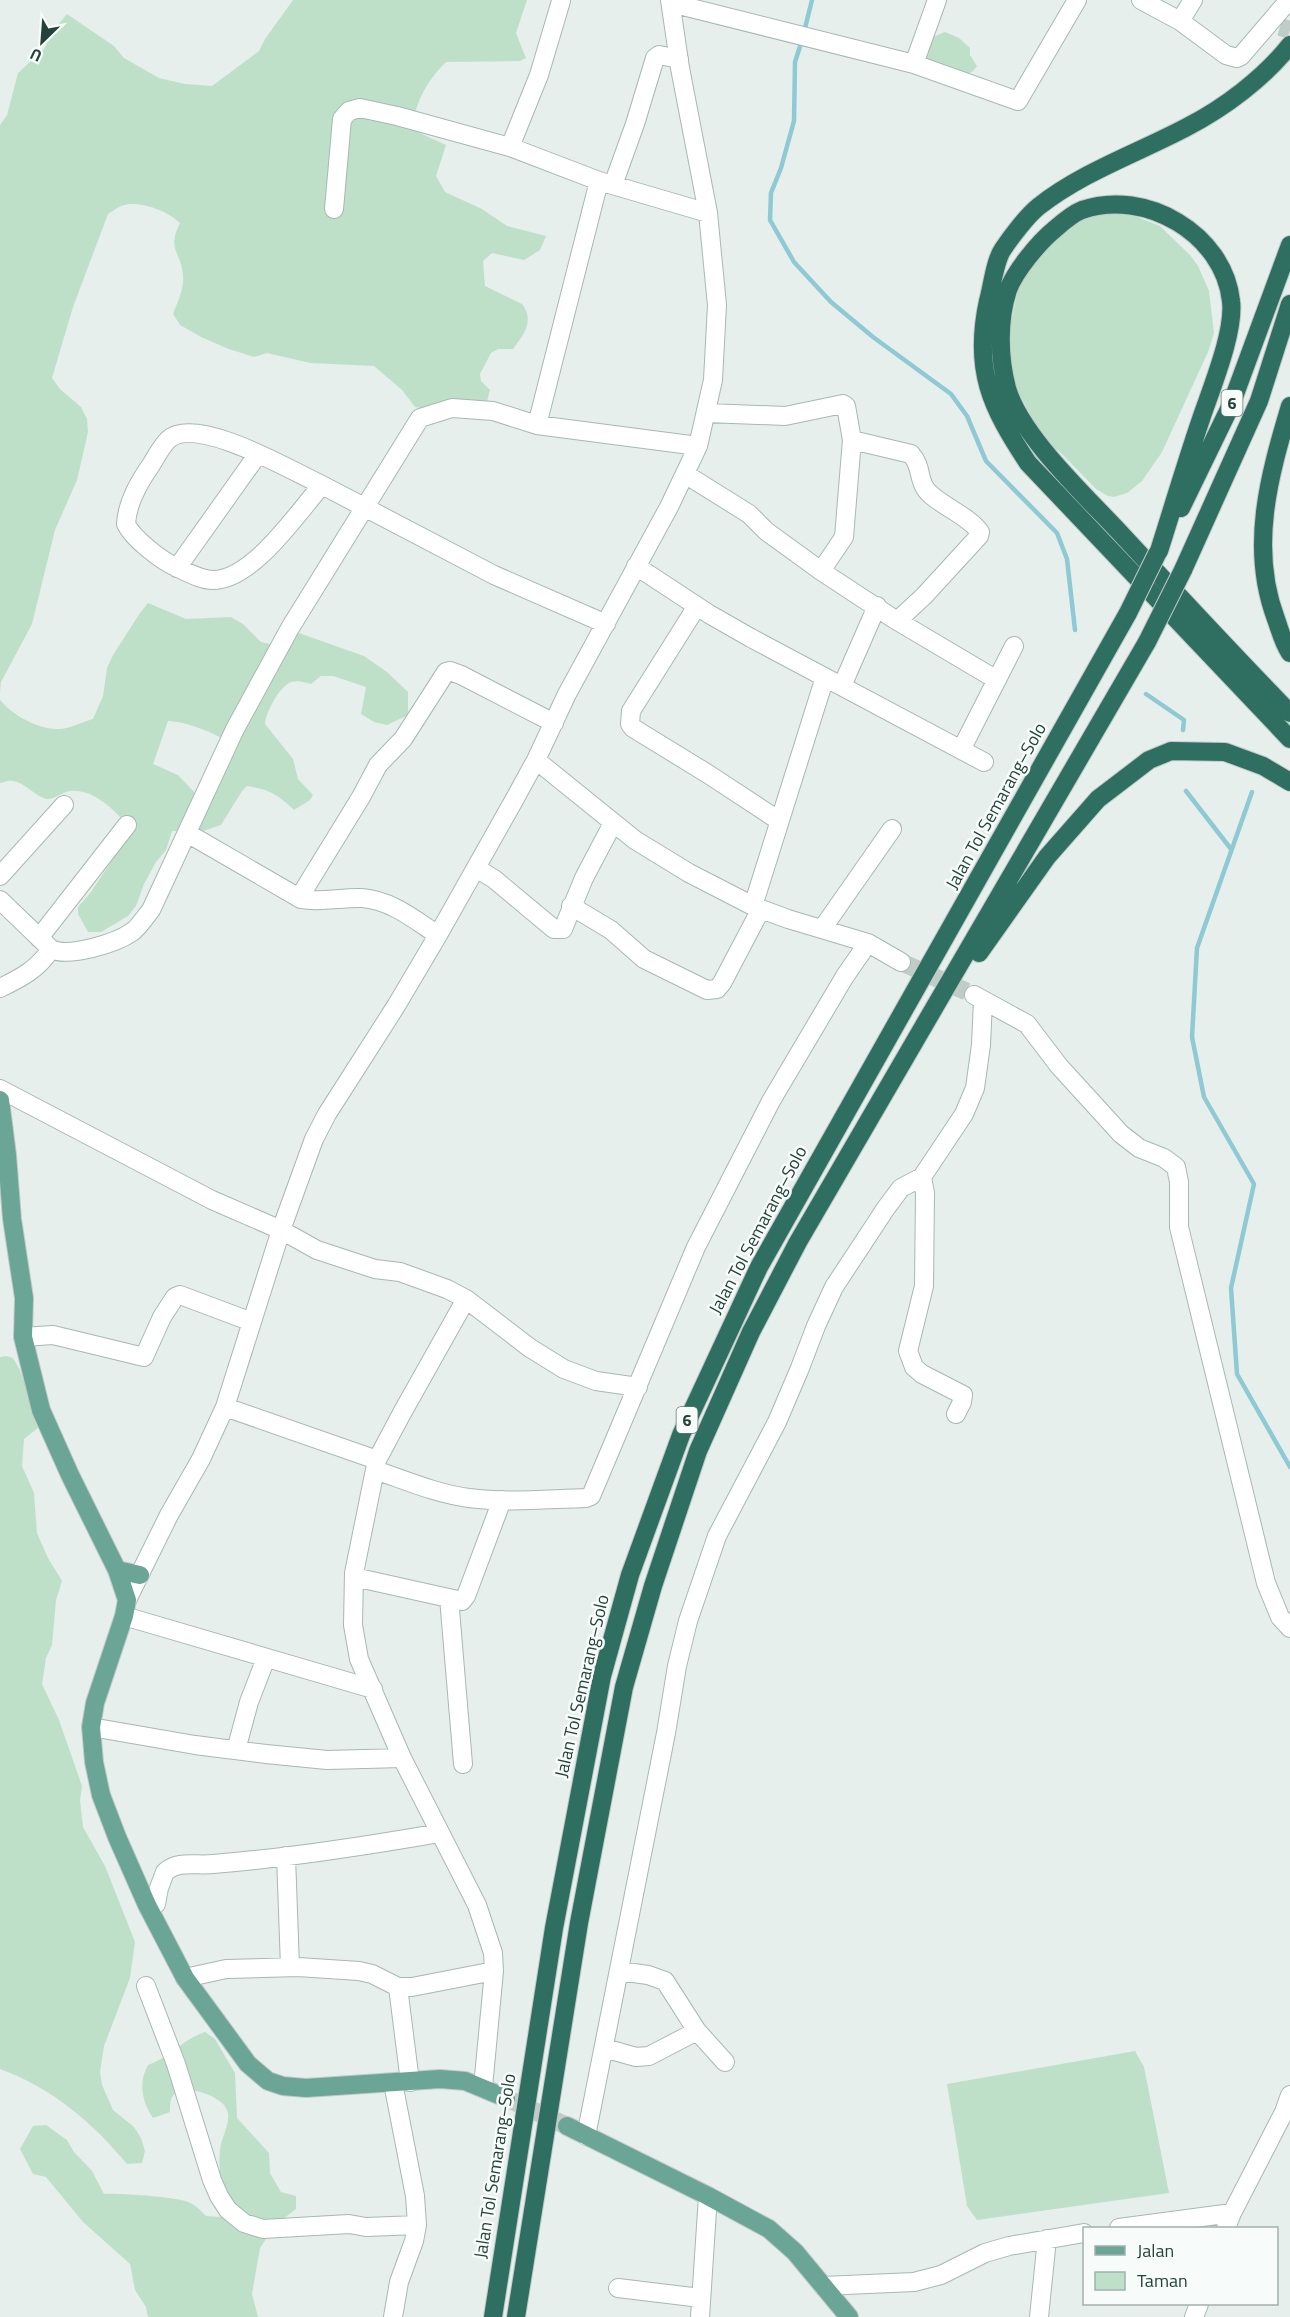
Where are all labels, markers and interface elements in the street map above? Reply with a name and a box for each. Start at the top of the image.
north arrow [12,12,72,72]
text: U [26,43,45,69]
road number: 6 [1222,390,1242,416]
street label: Jalan Tol Semarang–Solo [938,717,1053,894]
street label: Jalan Tol Semarang–Solo [702,1141,813,1319]
road number: 6 [676,1407,698,1433]
street label: Jalan Tol Semarang–Solo [547,1592,616,1780]
street label: Jalan Tol Semarang–Solo [467,2071,522,2260]
legend [1083,2227,1278,2305]
text: Jalan [1137,2237,1174,2264]
text: Taman [1137,2267,1188,2294]

